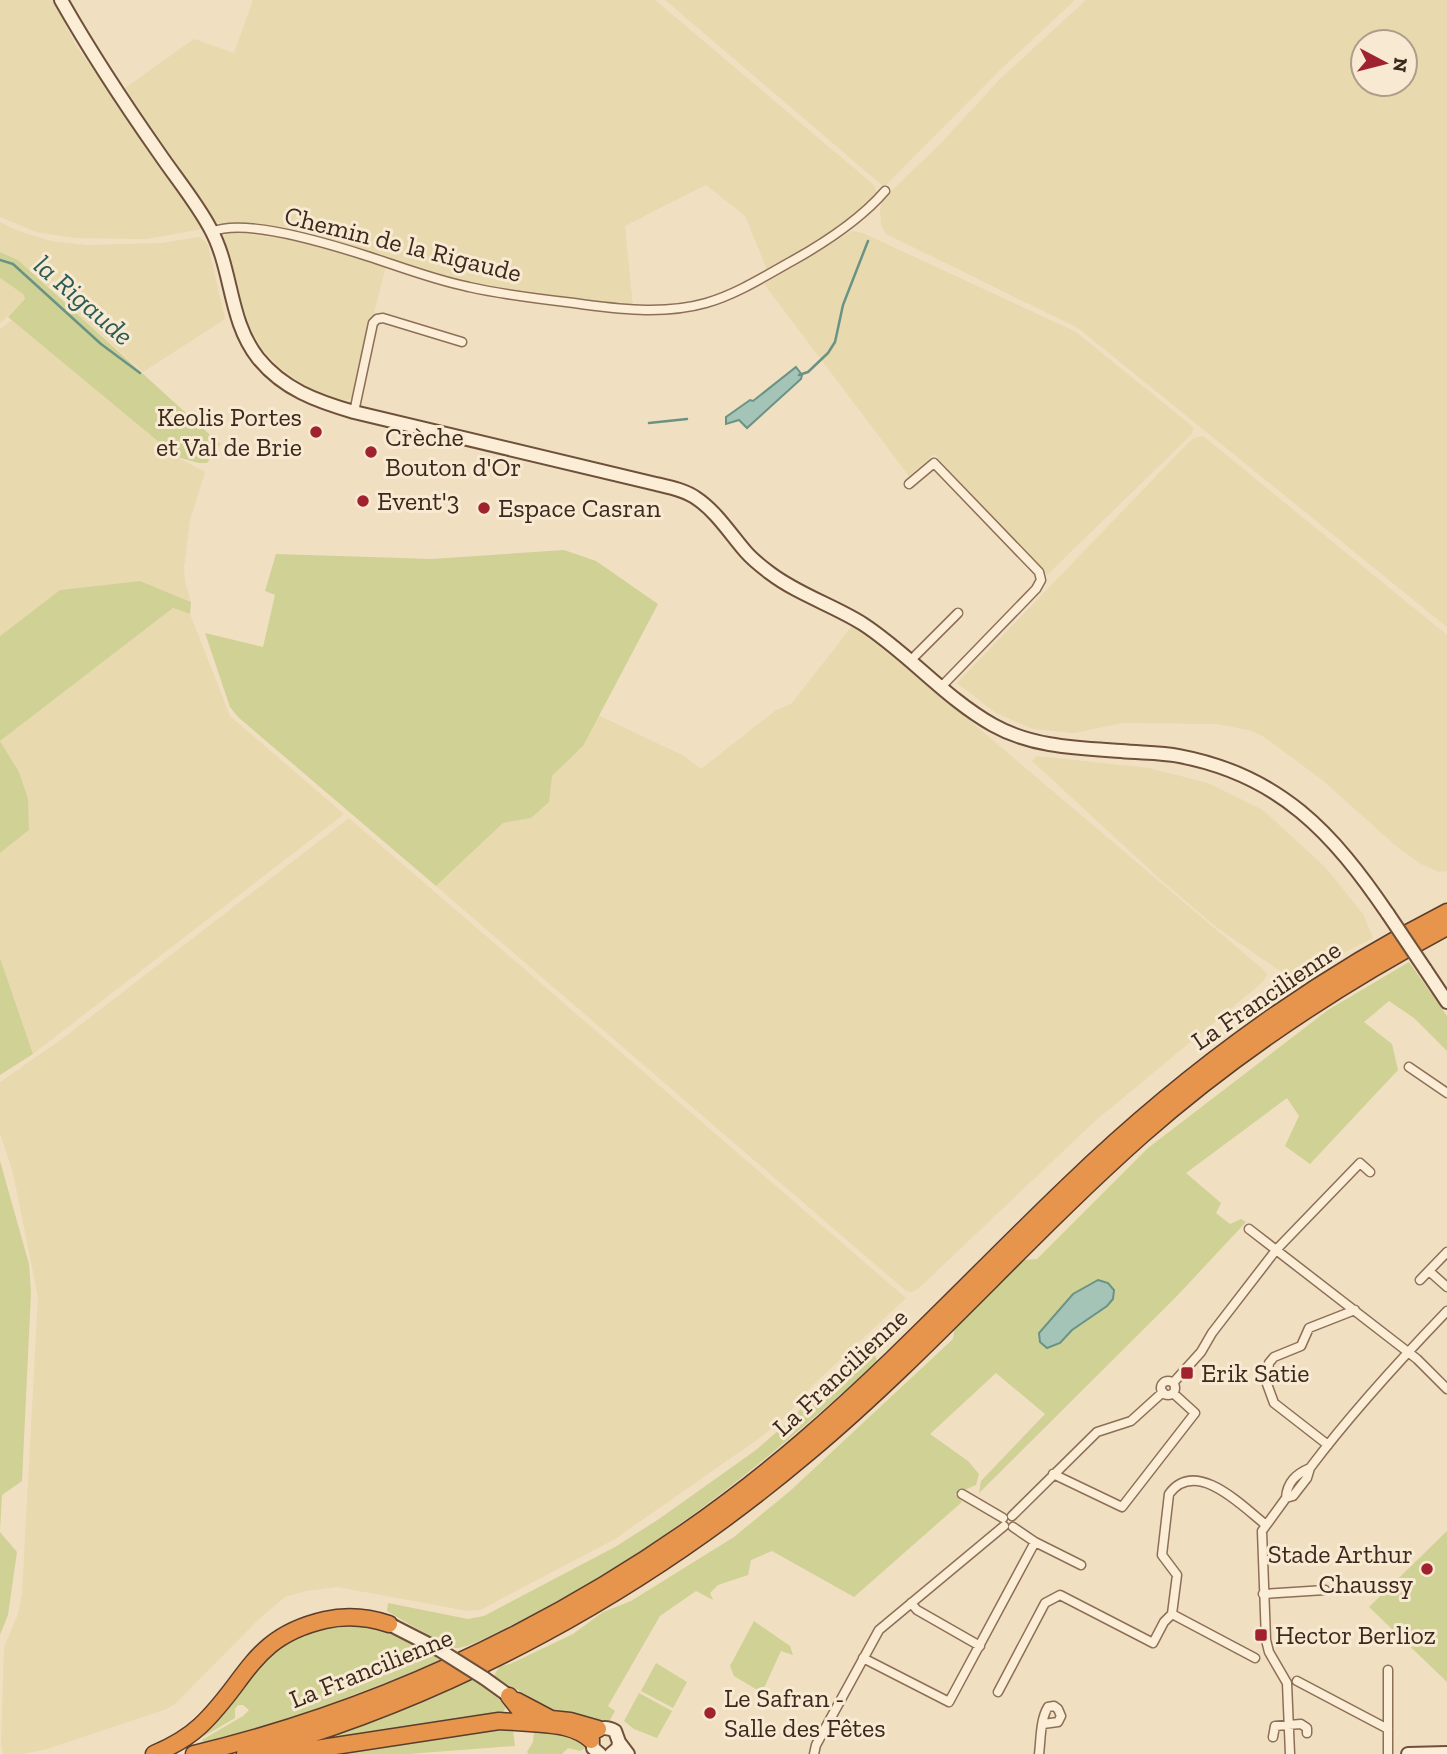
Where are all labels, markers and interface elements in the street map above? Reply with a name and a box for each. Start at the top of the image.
north arrow [1349,28,1419,98]
text: N [1388,56,1413,74]
street label: Chemin de la Rigaude [281,199,525,289]
water label: la Rigaude [27,248,140,352]
place label: Keolis Portes et Val de Brie [156,401,302,463]
place label: Crèche Bouton d'Or [385,421,521,483]
marker: Keolis Portes et Val de Brie [308,424,324,440]
marker: Crèche Bouton d'Or [363,444,379,460]
place label: Event'3 [377,485,460,517]
place label: Espace Casran [498,492,661,524]
marker: Event'3 [355,493,371,509]
marker: Espace Casran [476,500,492,516]
street label: La Francilienne [1185,933,1347,1057]
street label: La Francilienne [766,1301,914,1443]
place label: Erik Satie [1201,1357,1309,1389]
marker: Erik Satie [1179,1365,1195,1381]
place label: Stade Arthur Chaussy [1268,1538,1414,1600]
marker: Stade Arthur Chaussy [1419,1561,1435,1577]
place label: Hector Berlioz [1275,1619,1436,1651]
street label: La Francilienne [285,1621,457,1715]
marker: Hector Berlioz [1253,1627,1269,1643]
place label: Le Safran - Salle des Fêtes [724,1682,886,1744]
marker: Le Safran - Salle des Fêtes [702,1705,718,1721]

